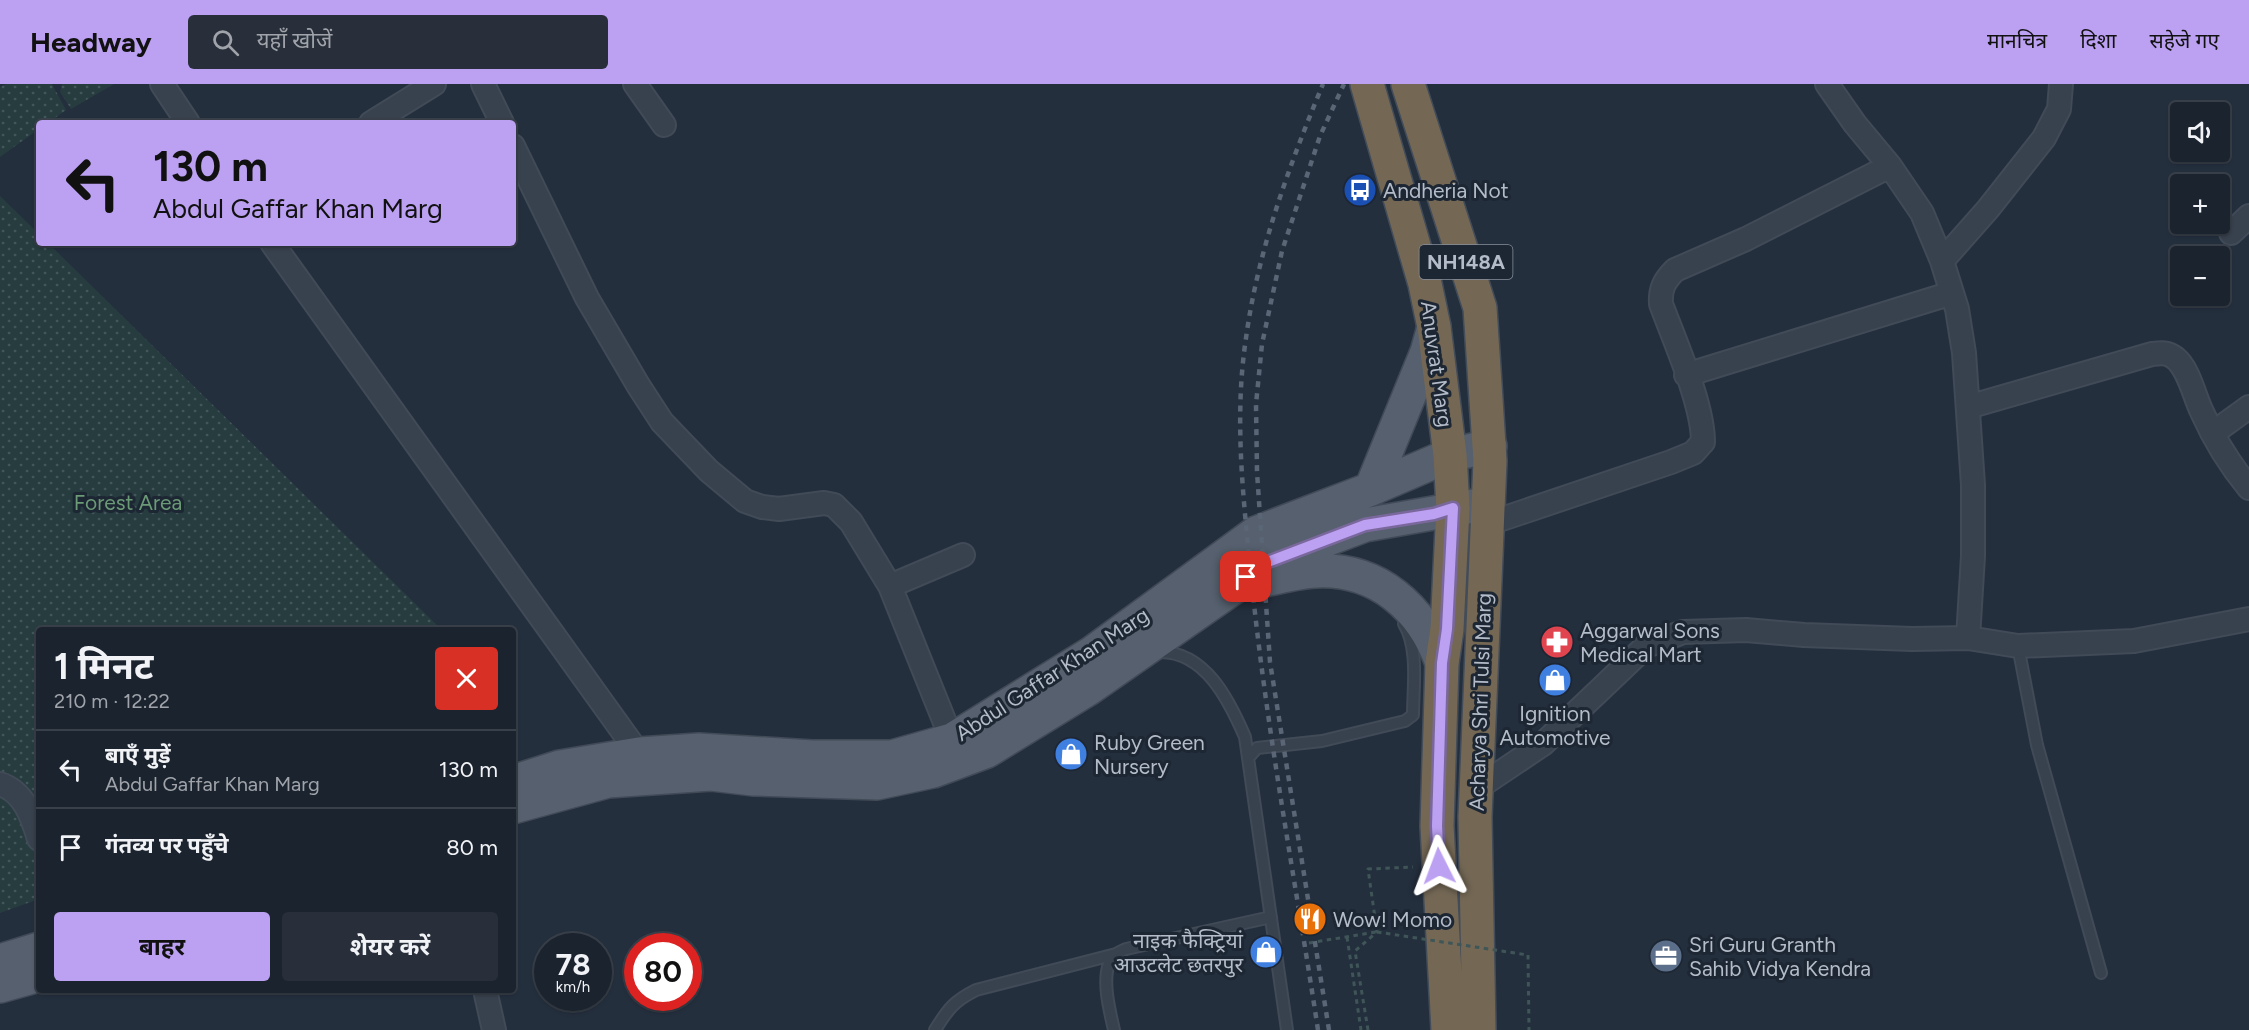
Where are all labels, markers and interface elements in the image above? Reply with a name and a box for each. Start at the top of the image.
search box [188,15,608,69]
text: Headway [30,25,152,59]
icon: search [209,26,242,59]
text: यहाँ खोजें [257,27,332,54]
text: मानचित्र [1987,28,2047,53]
text: दिशा [2080,28,2116,53]
text: सहेजे गए [2149,28,2219,53]
map controls [2170,102,2230,306]
button: sound [2170,102,2230,162]
text: 130 m [153,141,268,192]
icon: left [54,144,132,222]
bus stop icon: Andheria Not [1342,172,1378,208]
button: + [2170,174,2230,234]
place label: Andheria Not [1383,178,1509,203]
text: Abdul Gaffar Khan Marg [153,192,443,225]
road number: NH148A [1420,245,1512,279]
button: − [2170,246,2230,306]
street label: Anuvrat Marg [1416,299,1458,429]
park label: Forest Area [74,490,182,515]
pin [1220,551,1271,602]
icon: arrive [1229,560,1262,593]
street label: Acharya Shri Tulsi Marg [1464,593,1496,811]
street label: Abdul Gaffar Khan Marg [951,602,1153,746]
place label: Aggarwal Sons Medical Mart [1580,618,1720,667]
pharmacy icon: Aggarwal Sons Medical Mart [1539,624,1575,660]
text: 1 मिनट [54,645,153,688]
button: close [435,647,498,710]
shop icon: Ignition Automotive [1537,662,1573,698]
text: 210 m · 12:22 [54,689,170,713]
place label: Ignition Automotive [1499,701,1611,750]
place label: Ruby Green Nursery [1094,730,1205,779]
shop icon: Ruby Green Nursery [1053,736,1089,772]
text: बाएँ मुड़ें [105,742,171,769]
icon: left [54,753,87,786]
text: 130 m [439,756,498,783]
text: Abdul Gaffar Khan Marg [105,772,320,796]
icon: arrive [54,831,87,864]
text: गंतव्य पर पहुँचे [105,832,229,859]
text: 80 m [446,834,498,861]
position arrow [1407,834,1471,898]
restaurant icon: Wow! Momo [1292,901,1328,937]
place label: Wow! Momo [1333,907,1452,932]
button: बाहर [54,912,270,981]
button: शेयर करें [282,912,498,981]
place label: नाइक फैक्ट्रियां आउटलेट छतरपुर [1114,928,1244,978]
place label: Sri Guru Granth Sahib Vidya Kendra [1689,932,1871,981]
speed limit sign: 80 [624,933,702,1011]
shop icon: नाइक फैक्ट्रियां आउटलेट छतरपुर [1248,934,1284,970]
office icon: Sri Guru Granth Sahib Vidya Kendra [1648,938,1684,974]
text: 78 [555,946,591,983]
text: km/h [556,978,590,996]

